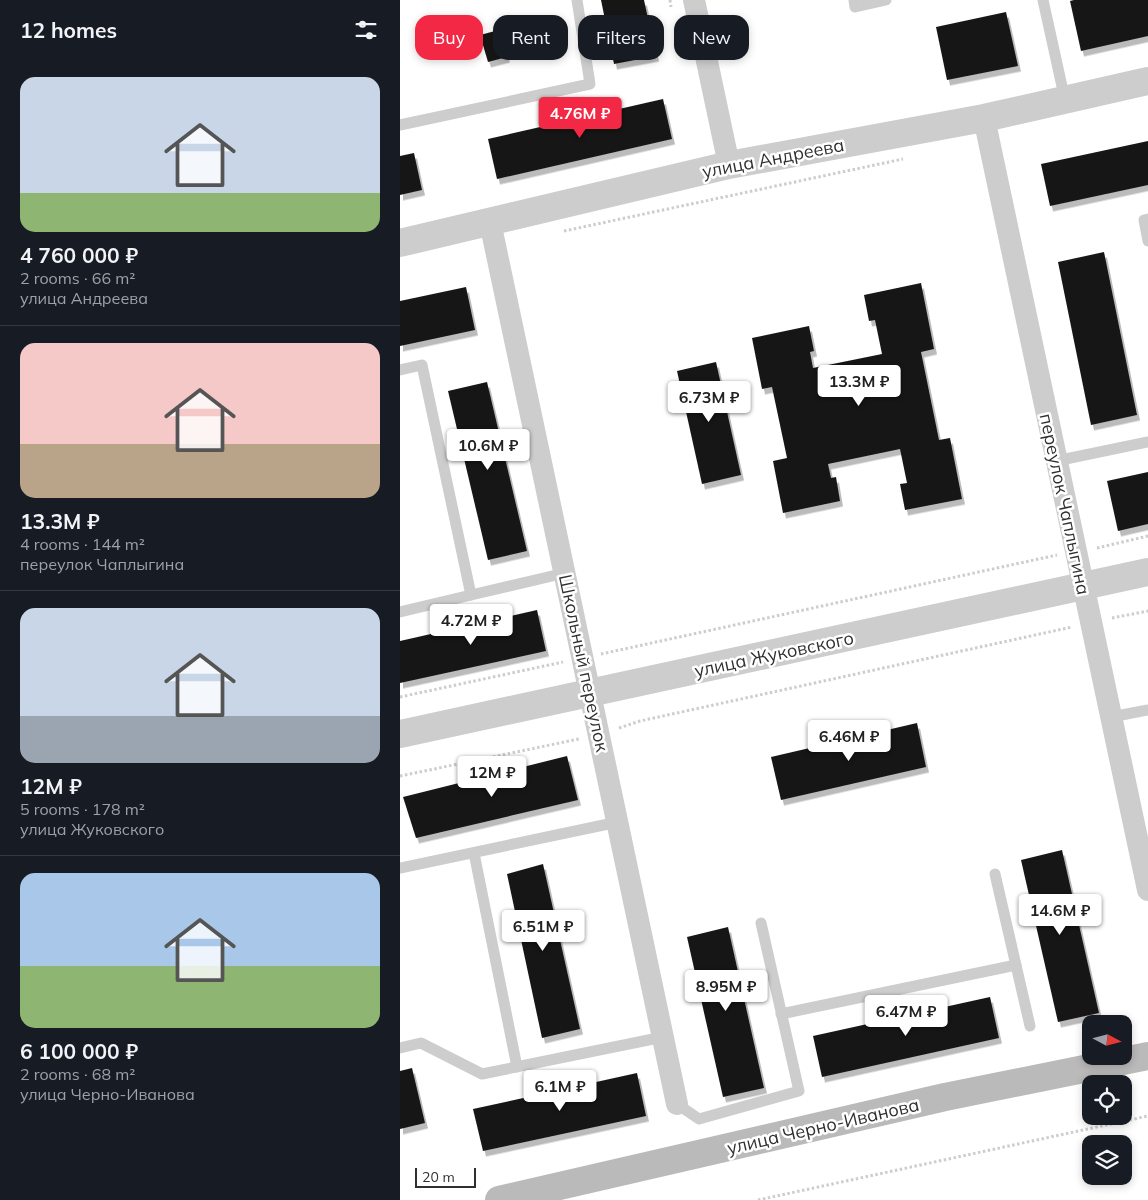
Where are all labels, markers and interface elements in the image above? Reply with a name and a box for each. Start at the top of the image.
chip: Buy [415,15,483,60]
chip: Rent [493,15,568,60]
chip: Filters [578,15,664,60]
chip: New [674,15,749,60]
icon: filters [352,16,380,44]
text: 12 homes [20,17,117,43]
pin: 4.76M ₽ [534,96,626,139]
text: 4.76M ₽ [550,103,610,123]
icon: home [155,110,245,200]
street label: улица Андреева [700,133,846,183]
text: 4 760 000 ₽ [20,242,138,268]
text: 2 rooms · 66 m² [20,268,135,288]
text: улица Андреева [20,288,148,308]
pin: 13.3M ₽ [813,364,905,407]
text: 13.3M ₽ [829,371,889,391]
icon: home [155,375,245,465]
pin: 6.73M ₽ [663,380,755,423]
text: 6.73M ₽ [679,387,739,407]
street label: переулок Чаплыгина [1035,411,1095,597]
pin: 10.6M ₽ [442,428,534,471]
text: 10.6M ₽ [458,435,518,455]
text: 13.3M ₽ [20,508,100,534]
text: 4 rooms · 144 m² [20,534,145,554]
text: переулок Чаплыгина [20,554,184,574]
street label: Школьный переулок [554,572,614,754]
pin: 4.72M ₽ [425,604,517,646]
text: 4.72M ₽ [441,610,501,630]
street label: улица Жуковского [692,626,856,682]
icon: home [155,640,245,730]
pin: 6.46M ₽ [803,720,895,762]
text: 6.46M ₽ [819,726,879,746]
pin: 12M ₽ [457,756,527,798]
text: 12M ₽ [468,762,516,782]
text: 12M ₽ [20,773,82,799]
text: 5 rooms · 178 m² [20,799,145,819]
text: улица Жуковского [20,819,164,839]
pin: 14.6M ₽ [1014,894,1106,936]
text: 14.6M ₽ [1030,900,1090,920]
icon: home [155,905,245,995]
pin: 6.51M ₽ [497,910,589,952]
text: 6.51M ₽ [513,916,573,936]
pin: 8.95M ₽ [680,970,772,1012]
text: 8.95M ₽ [696,976,756,996]
pin: 6.47M ₽ [860,994,952,1037]
text: 6.47M ₽ [876,1001,936,1021]
north arrow [1082,1015,1132,1065]
map controls [1082,1015,1132,1185]
text: 6 100 000 ₽ [20,1038,138,1064]
text: 2 rooms · 68 m² [20,1064,135,1084]
pin: 6.1M ₽ [519,1070,601,1112]
button: locate [1082,1075,1132,1125]
text: 6.1M ₽ [534,1076,586,1096]
text: улица Черно-Иванова [20,1084,195,1104]
street label: улица Черно-Иванова [725,1093,921,1159]
button: layers [1082,1135,1132,1185]
scale bar [415,1165,476,1188]
text: 20 m [422,1168,455,1186]

